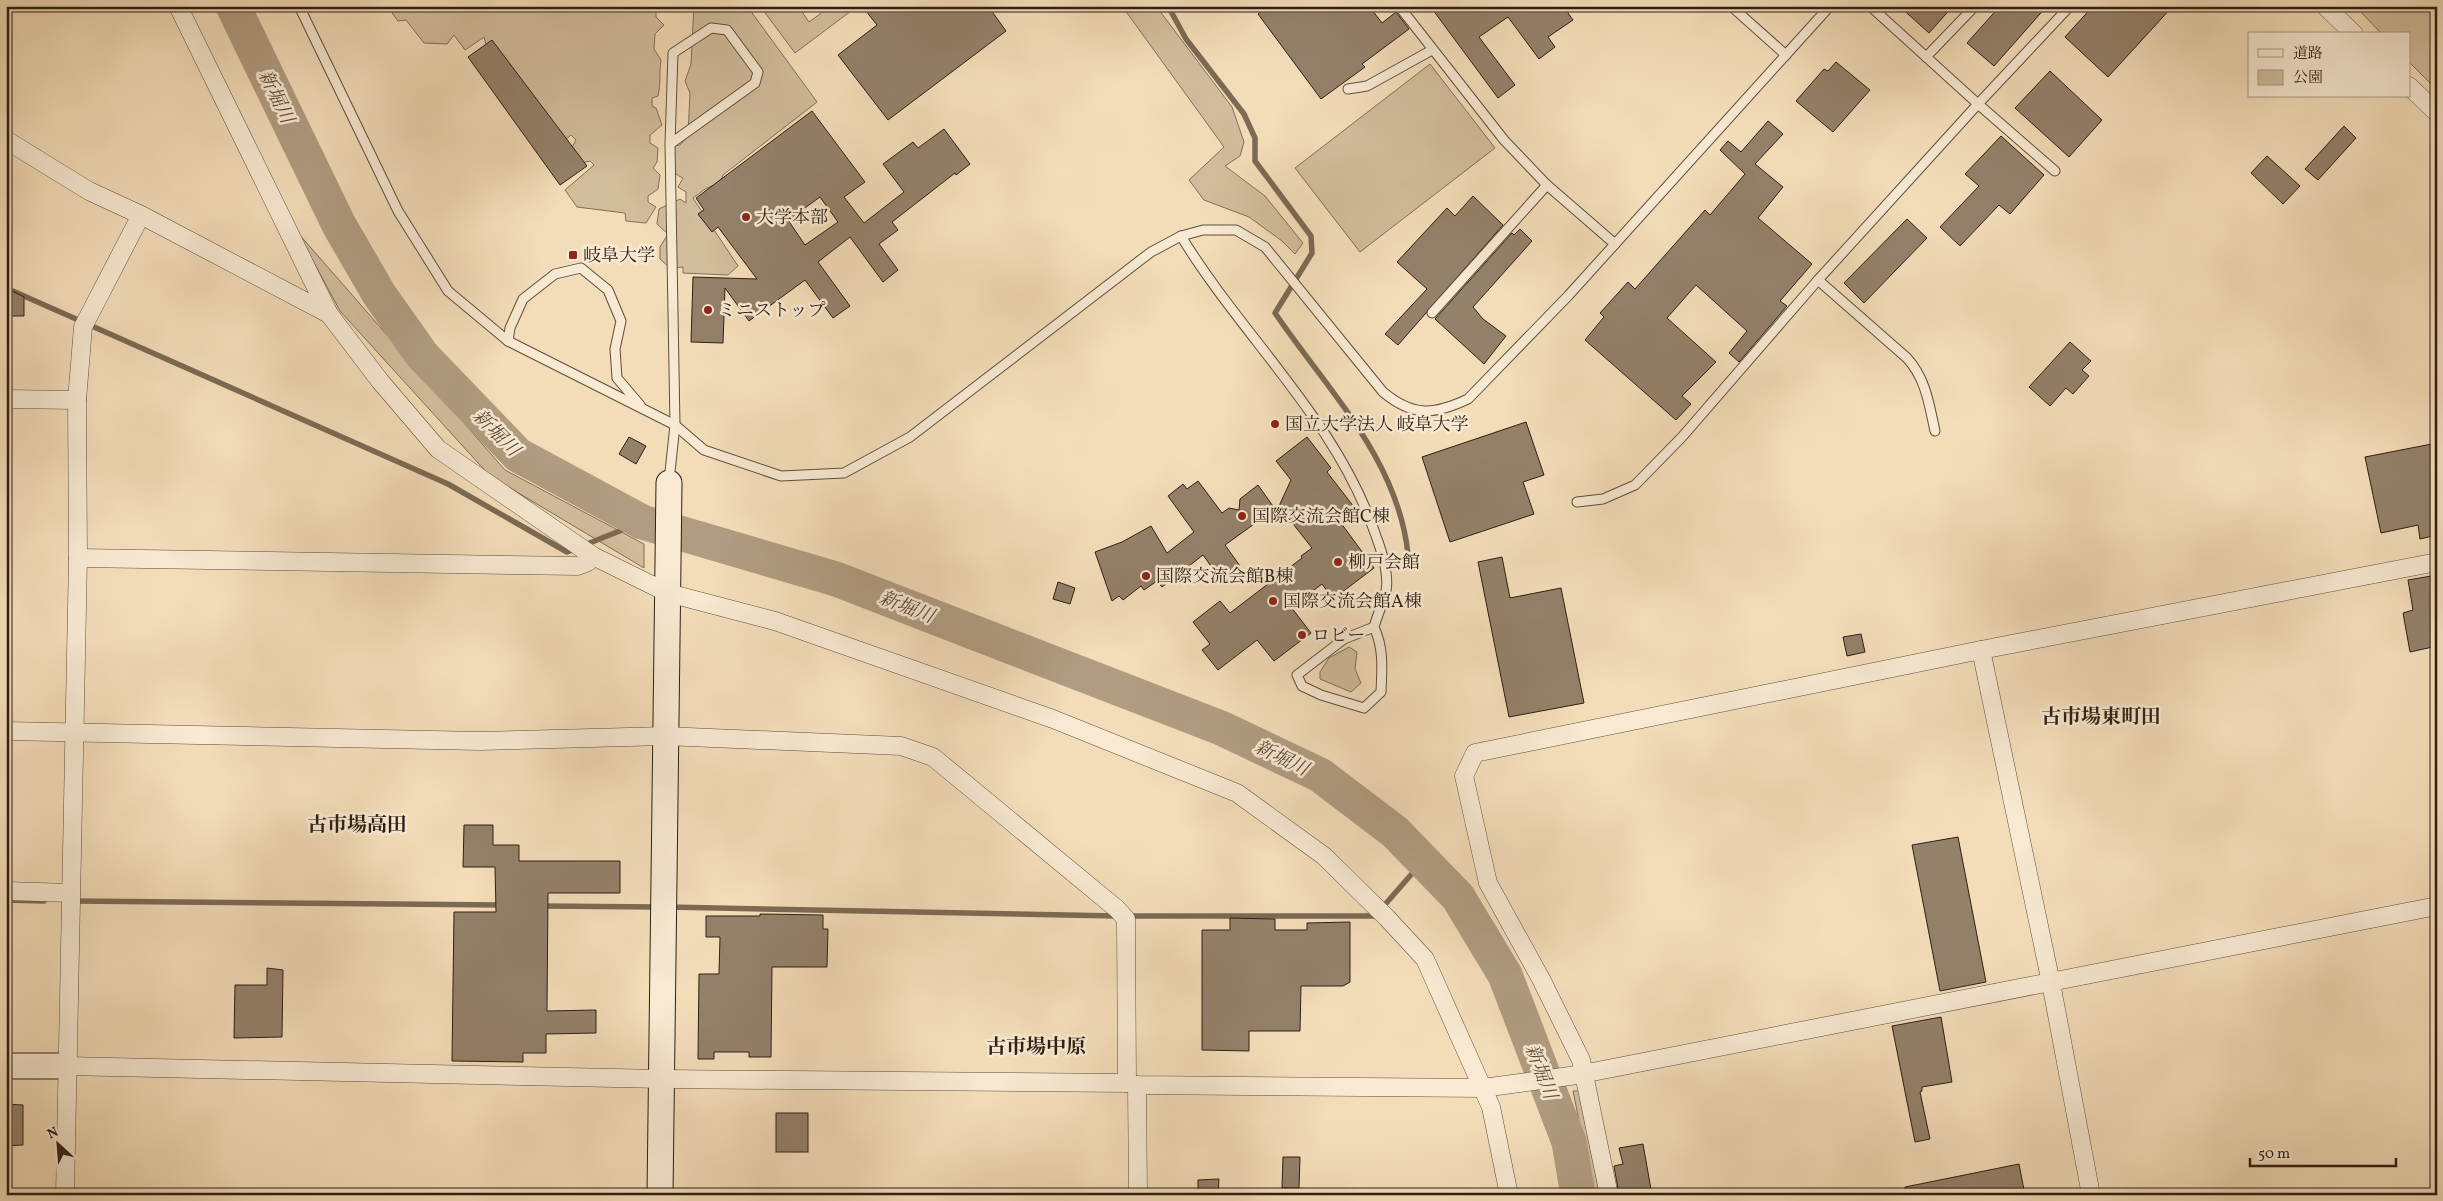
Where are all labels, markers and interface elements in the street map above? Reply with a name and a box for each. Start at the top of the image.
legend [2248,32,2410,98]
text: 道路 [2293,44,2323,65]
water label: 新堀川 [251,66,300,130]
text: 公園 [2293,68,2323,89]
place label: 大学本部 [756,206,828,231]
marker: 大学本部 [740,211,752,223]
place label: 岐阜大学 [583,244,655,269]
marker: 岐阜大学 [567,249,579,261]
place label: ミニストップ [718,299,825,324]
marker: ミニストップ [702,304,714,316]
water label: 新堀川 [466,404,526,464]
place label: 国立大学法人 岐阜大学 [1285,413,1469,438]
marker: 国立大学法人 岐阜大学 [1269,418,1281,430]
place label: 国際交流会館C棟 [1252,505,1390,530]
marker: 国際交流会館C棟 [1236,510,1248,522]
place label: 柳戸会館 [1348,551,1420,576]
marker: 柳戸会館 [1332,556,1344,568]
place label: 国際交流会館B棟 [1156,565,1293,590]
marker: 国際交流会館B棟 [1140,570,1152,582]
water label: 新堀川 [875,586,939,631]
place label: 国際交流会館A棟 [1283,590,1422,615]
marker: 国際交流会館A棟 [1267,595,1279,607]
place label: ロビー [1312,624,1365,649]
marker: ロビー [1296,629,1308,641]
district label: 古市場東町田 [2041,704,2161,732]
water label: 新堀川 [1250,735,1314,784]
district label: 古市場高田 [307,812,407,840]
district label: 古市場中原 [986,1034,1086,1062]
water label: 新堀川 [1518,1040,1563,1105]
north arrow [32,1118,82,1168]
text: N [44,1123,62,1144]
scale bar [2250,1136,2397,1168]
text: 50 m [2258,1144,2290,1165]

